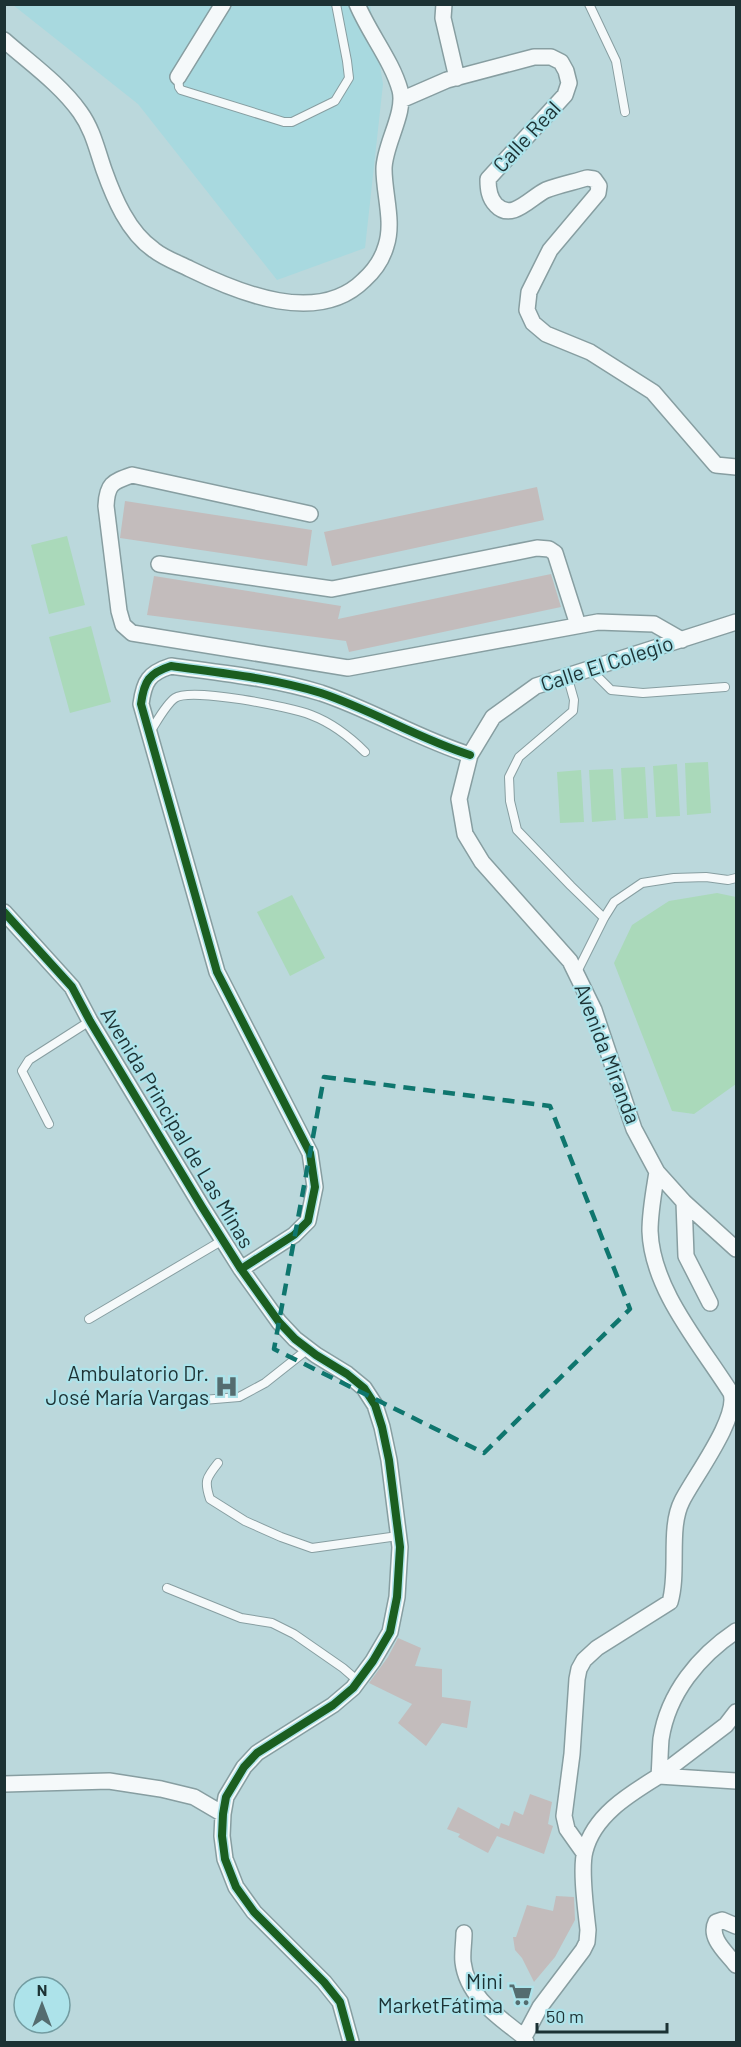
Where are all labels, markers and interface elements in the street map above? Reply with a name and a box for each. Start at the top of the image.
street label: Calle Real [487,95,565,177]
street label: Calle El Colegio [537,629,676,696]
street label: Avenida Miranda [570,980,647,1127]
street label: Avenida Principal de Las Minas [96,1002,260,1252]
place label: Ambulatorio Dr. José María Vargas [46,1360,209,1409]
hospital icon: Ambulatorio Dr. José María Vargas [214,1373,240,1399]
place label: Mini MarketFátima [378,1968,503,2017]
north arrow [12,1975,72,2035]
text: N [37,1980,47,1999]
supermarket icon: Mini MarketFátima [508,1981,534,2007]
scale bar [537,1996,668,2034]
text: 50 m [546,2005,584,2027]

